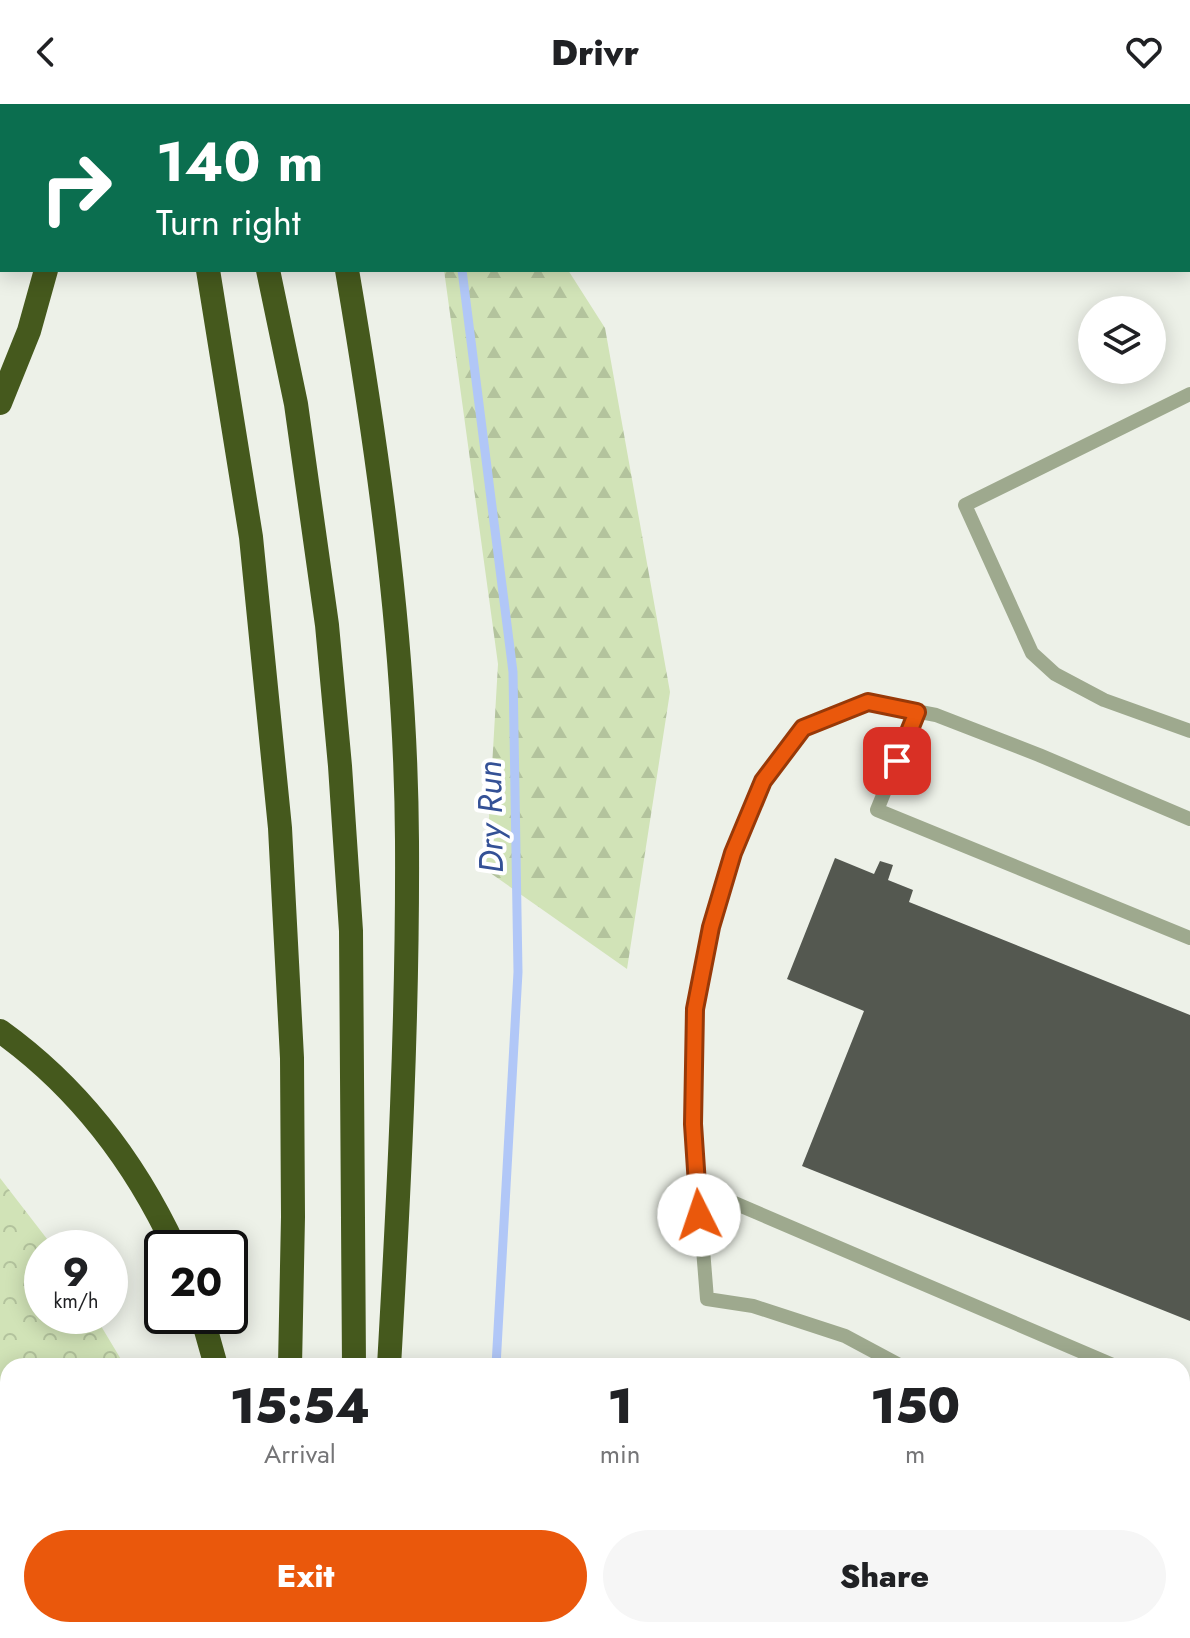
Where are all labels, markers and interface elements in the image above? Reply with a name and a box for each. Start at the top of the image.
text: Drivr [551,26,639,78]
icon: back [24,30,68,74]
icon: heart [1122,30,1166,74]
text: 140 m [156,121,323,202]
icon: right [24,136,128,240]
text: Turn right [156,196,301,248]
map controls [1078,296,1166,384]
button: layers [1078,296,1166,384]
pin [863,727,931,795]
icon: arrive [875,739,919,783]
water label: Dry Run [465,760,516,874]
position arrow [657,1173,741,1257]
speed limit sign: 20 [144,1230,248,1334]
text: 9 [63,1243,89,1301]
text: km/h [53,1287,99,1316]
text: 15:54 [230,1372,370,1441]
text: 1 [608,1372,633,1441]
text: 150 [870,1372,960,1441]
text: Arrival [264,1435,336,1473]
text: min [600,1435,641,1473]
text: m [905,1435,925,1473]
button: Exit [24,1530,587,1622]
button: Share [603,1530,1166,1622]

